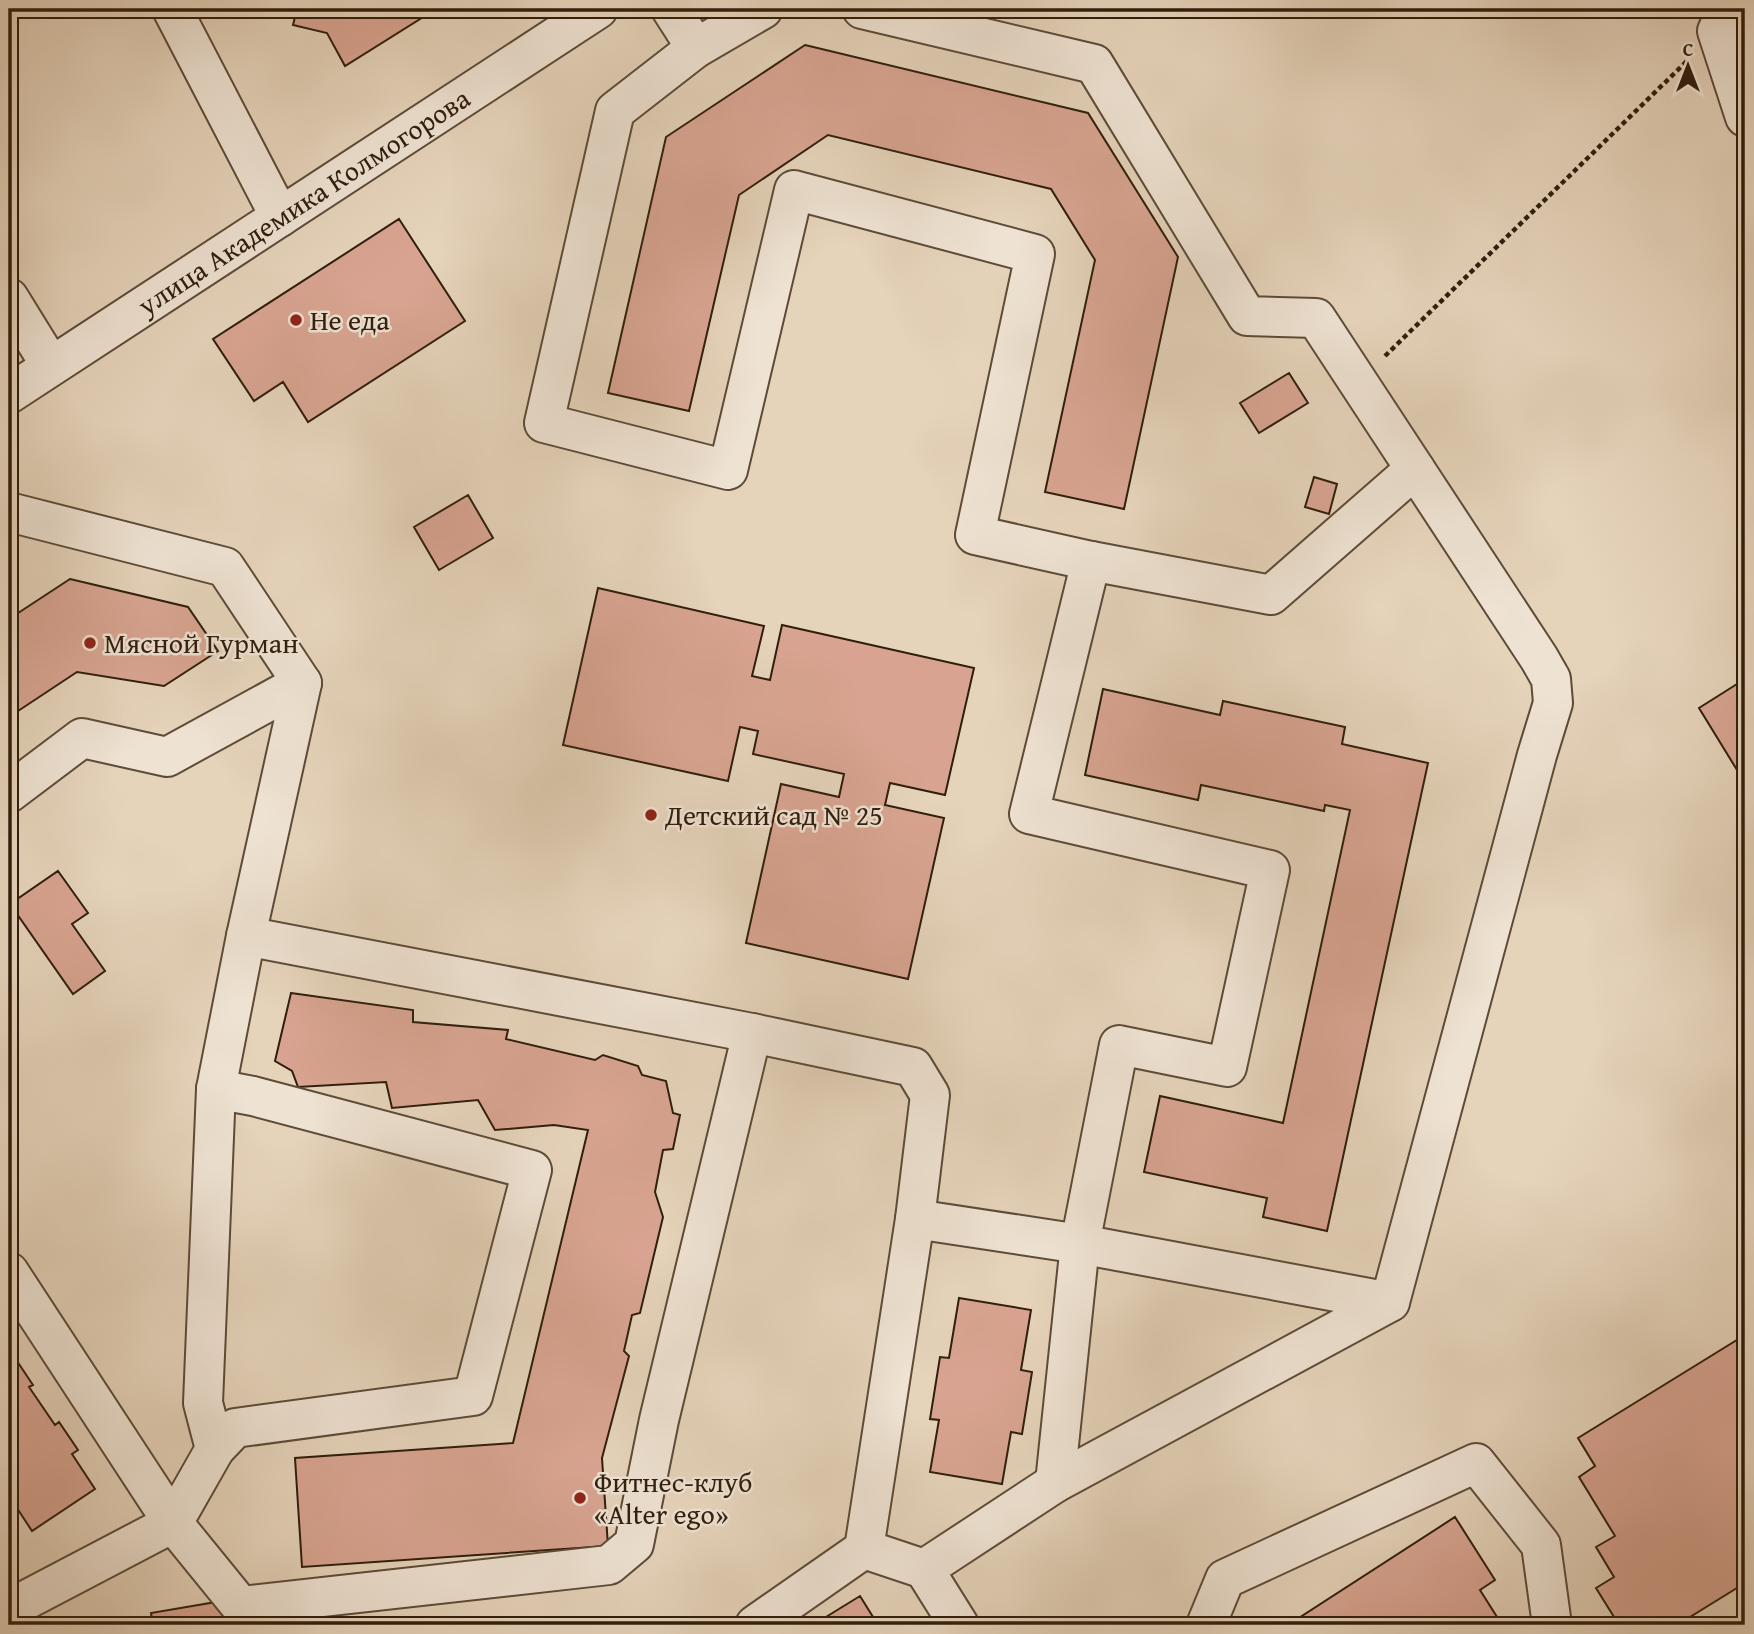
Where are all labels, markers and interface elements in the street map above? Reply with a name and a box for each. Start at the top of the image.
north arrow [1652,32,1722,102]
text: С [1683,35,1694,63]
street label: улица Академика Колмогорова [128,77,478,325]
place label: Не еда [310,299,390,340]
marker: Не еда [288,312,304,328]
place label: Мясной Гурман [104,622,298,663]
marker: Мясной Гурман [82,635,98,651]
place label: Детский сад № 25 [664,794,883,835]
marker: Детский сад № 25 [643,807,659,823]
place label: Фитнес-клуб «Alter ego» [594,1461,752,1534]
marker: Фитнес-клуб «Alter ego» [572,1490,588,1506]

